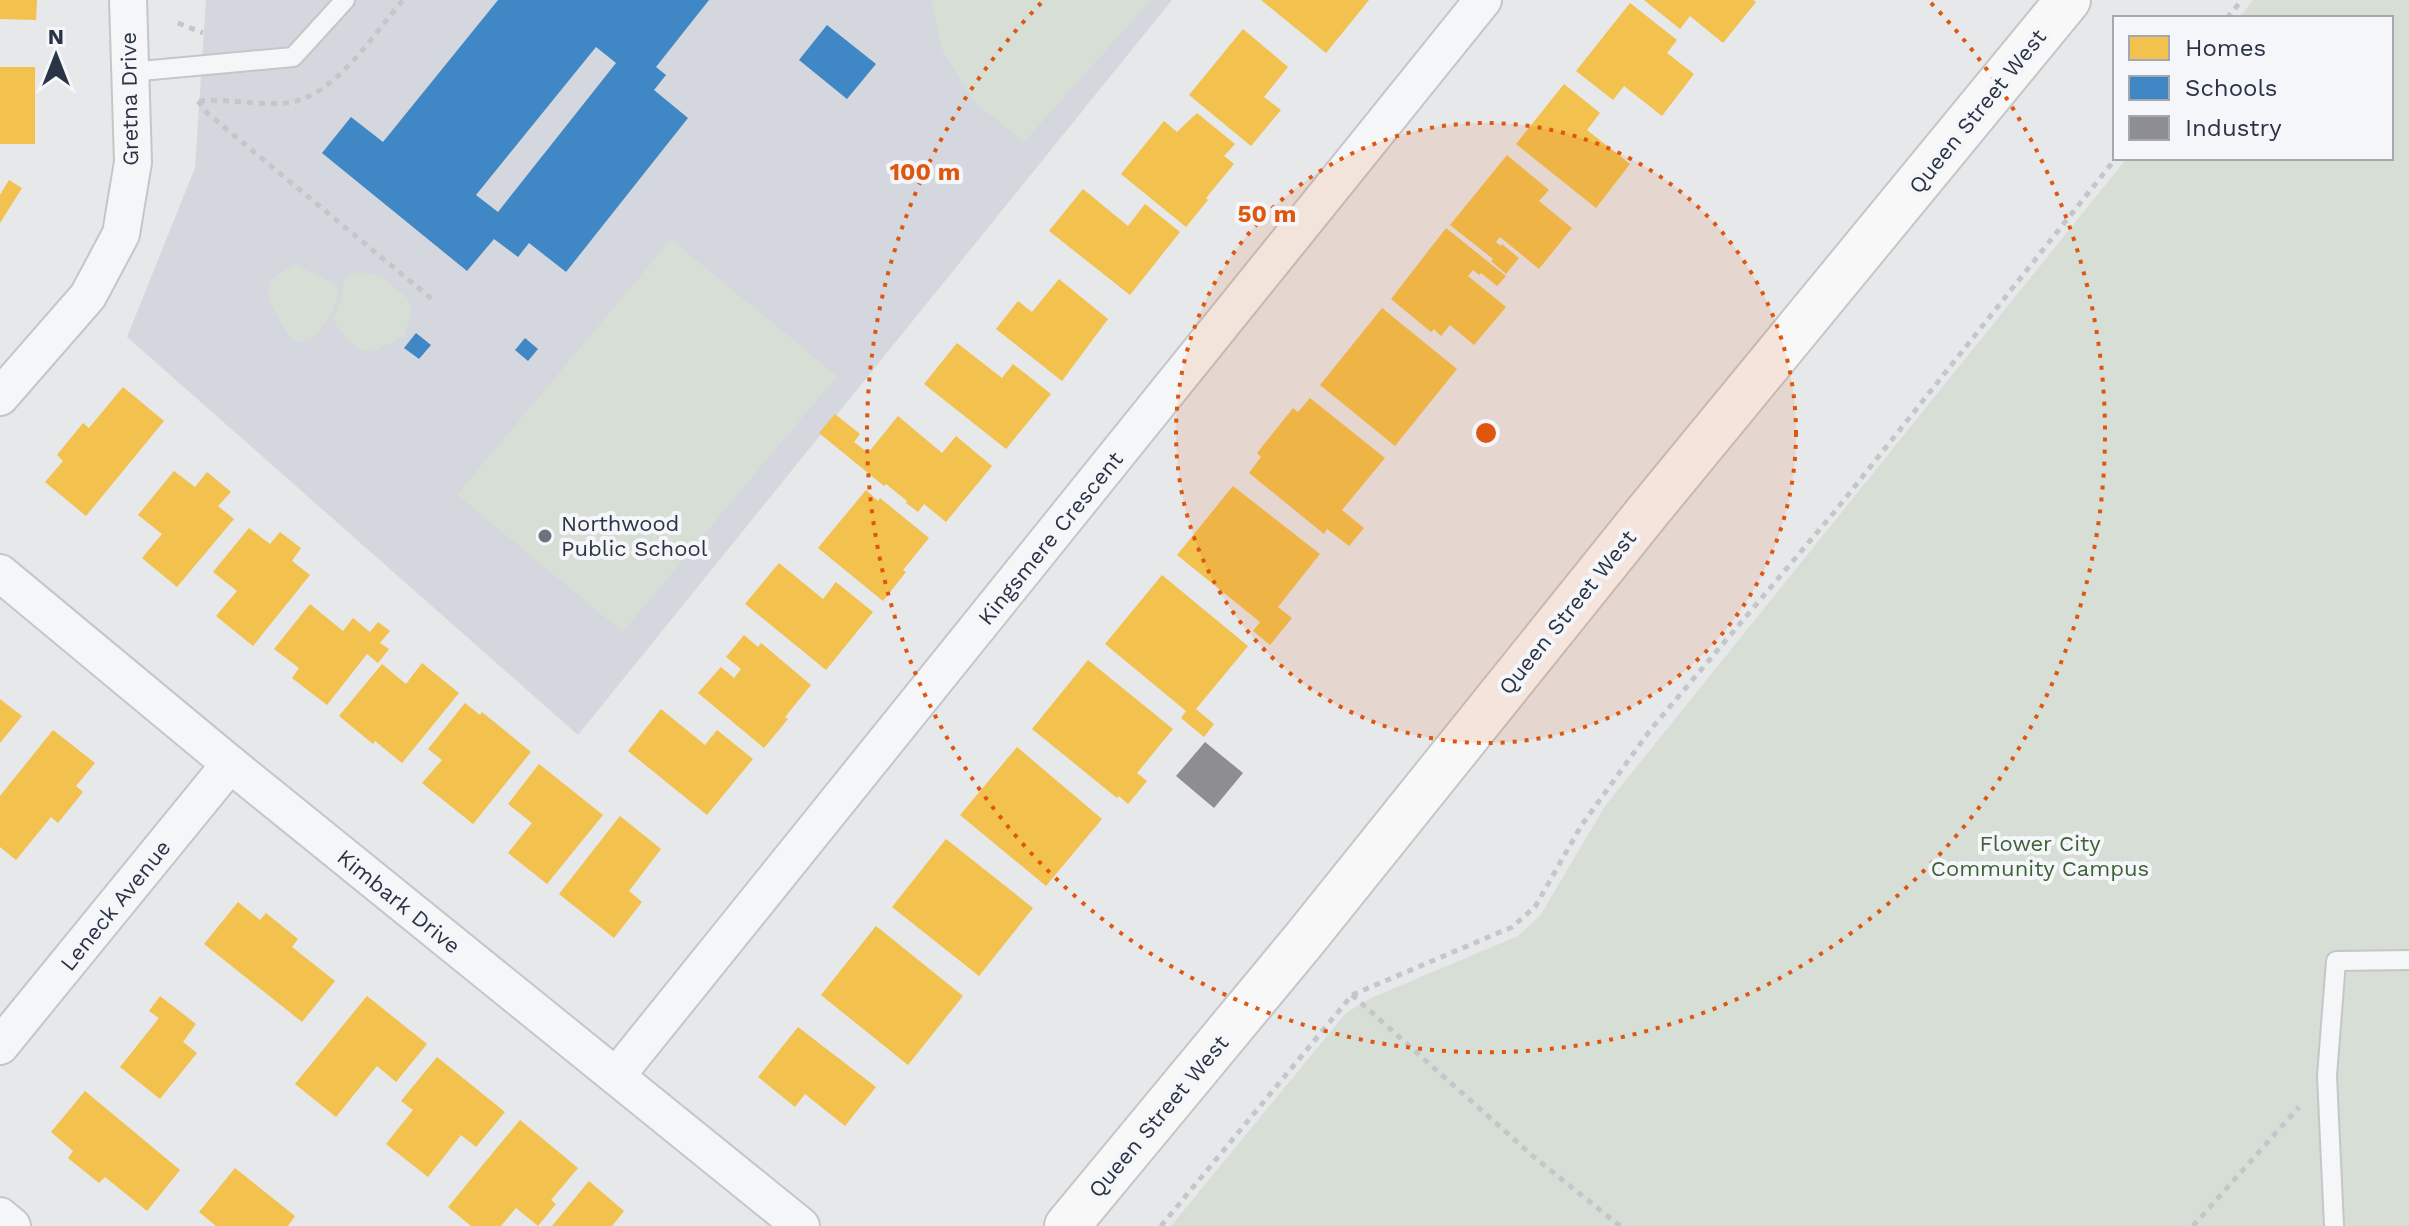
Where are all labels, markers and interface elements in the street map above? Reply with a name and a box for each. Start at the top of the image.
north arrow [16,16,96,96]
legend [2113,16,2393,160]
text: N [48,24,64,49]
street label: Queen Street West [1904,24,2051,198]
street label: Gretna Drive [116,32,143,166]
text: Homes [2185,34,2266,62]
text: Schools [2185,74,2277,102]
text: Industry [2185,114,2282,142]
text: 100 m [890,158,960,186]
text: 50 m [1238,200,1296,228]
centre of rings [1472,419,1500,447]
street label: Kingsmere Crescent [973,447,1128,630]
place label: Northwood Public School [561,511,708,561]
street label: Queen Street West [1494,525,1641,699]
marker: Northwood Public School [536,527,554,545]
park label: Flower City Community Campus [1931,831,2149,881]
street label: Leneck Avenue [55,835,176,976]
street label: Kimbark Drive [332,844,465,959]
street label: Queen Street West [1083,1030,1233,1202]

